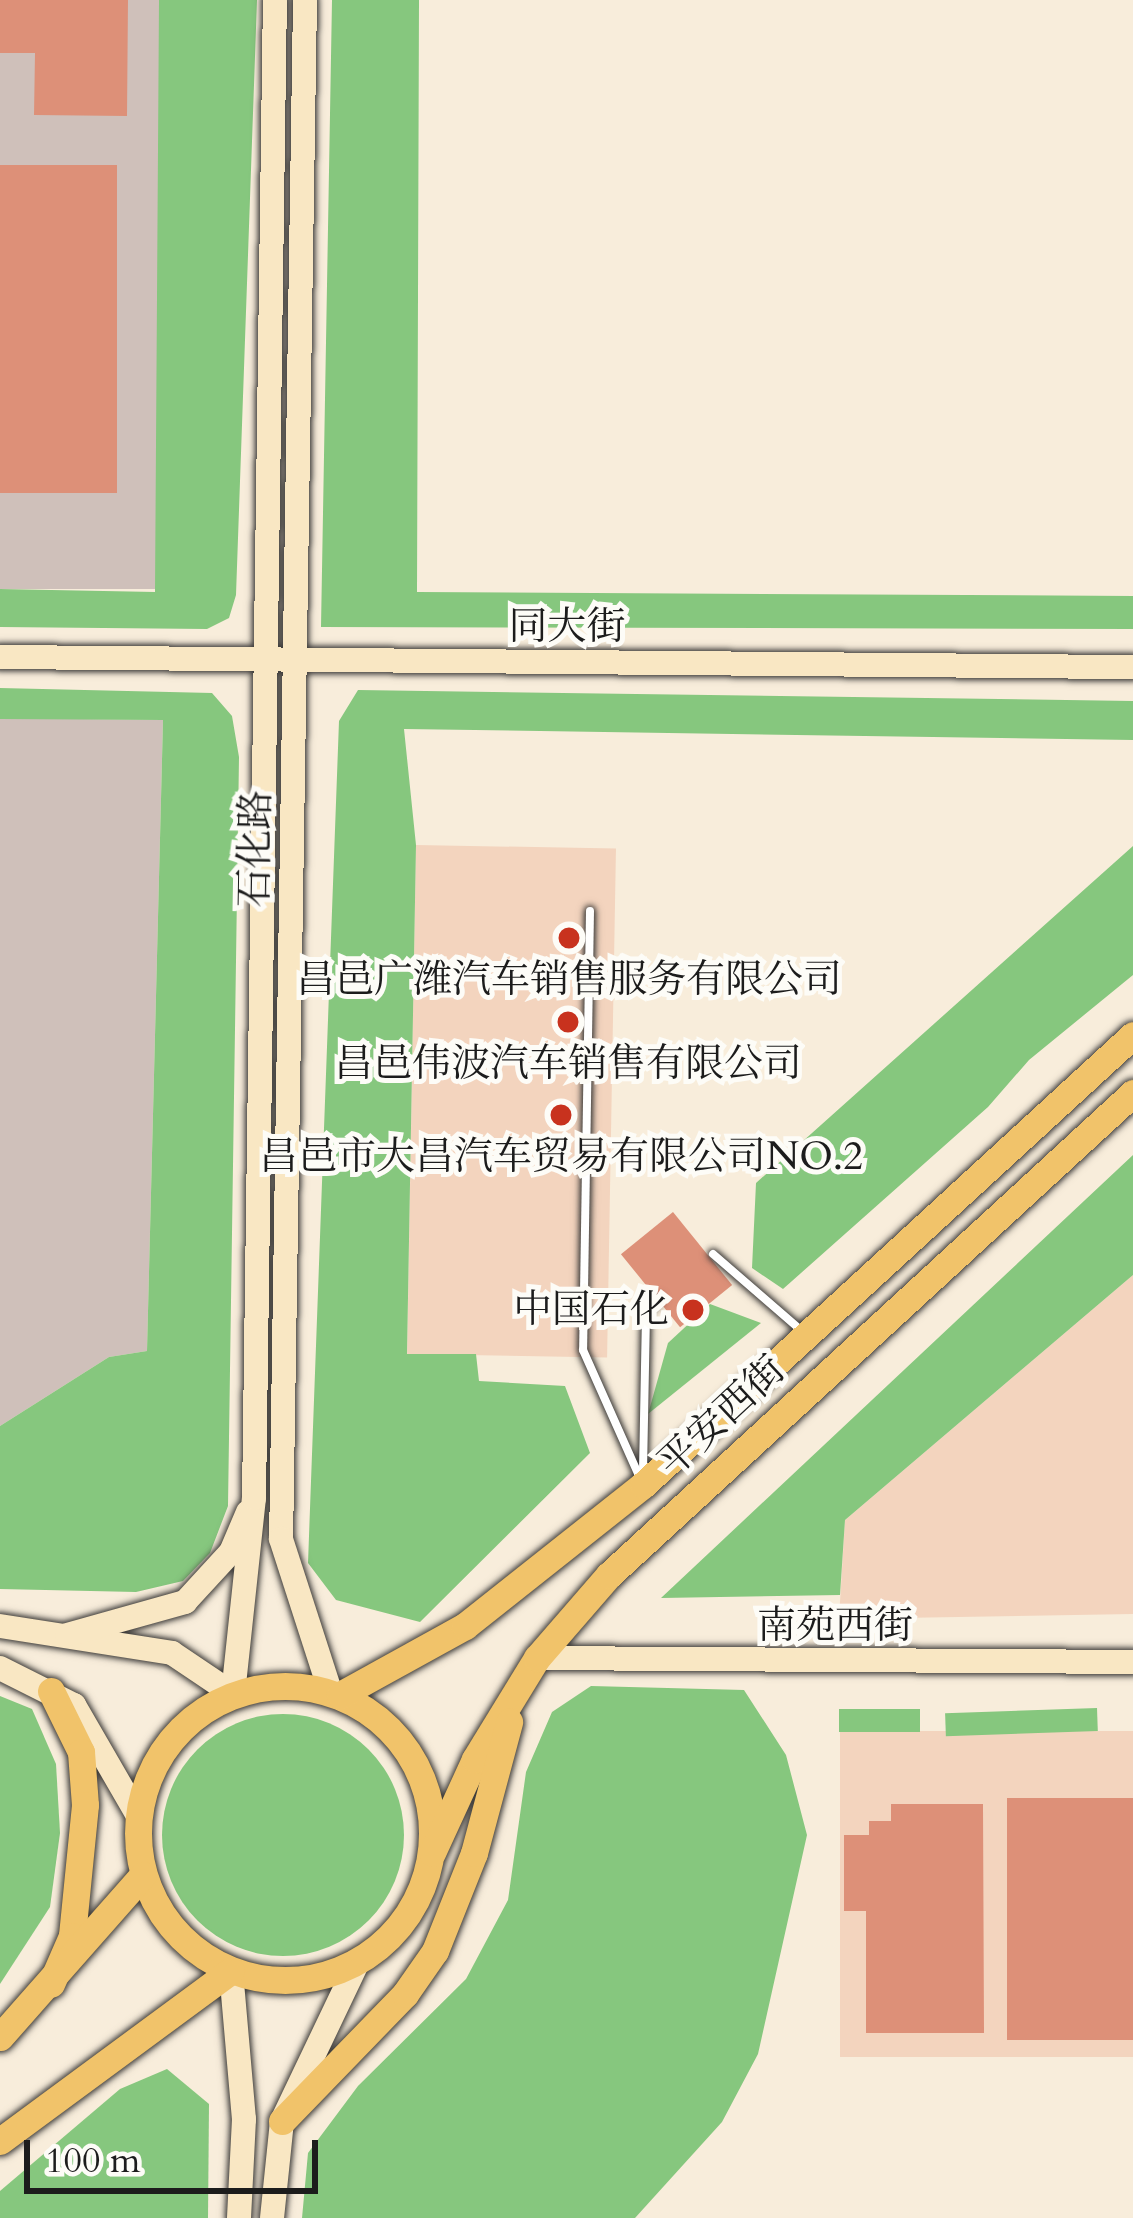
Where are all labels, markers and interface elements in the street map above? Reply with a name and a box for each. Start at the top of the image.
street label: 同大街 [509,604,625,650]
street label: 石化路 [232,790,280,908]
marker: 昌邑广潍汽车销售服务有限公司 [556,925,582,951]
place label: 昌邑广潍汽车销售服务有限公司 [296,957,842,1003]
marker: 昌邑伟波汽车销售有限公司 [555,1009,581,1035]
place label: 昌邑伟波汽车销售有限公司 [334,1041,802,1087]
marker: 昌邑市大昌汽车贸易有限公司NO.2 [548,1102,574,1128]
place label: 昌邑市大昌汽车贸易有限公司NO.2 [259,1134,863,1180]
place label: 中国石化 [513,1287,669,1333]
marker: 中国石化 [680,1297,706,1323]
street label: 平安西街 [649,1347,795,1487]
street label: 南苑西街 [757,1603,913,1649]
scale bar [30,2116,324,2190]
text: 100 m [45,2136,140,2185]

